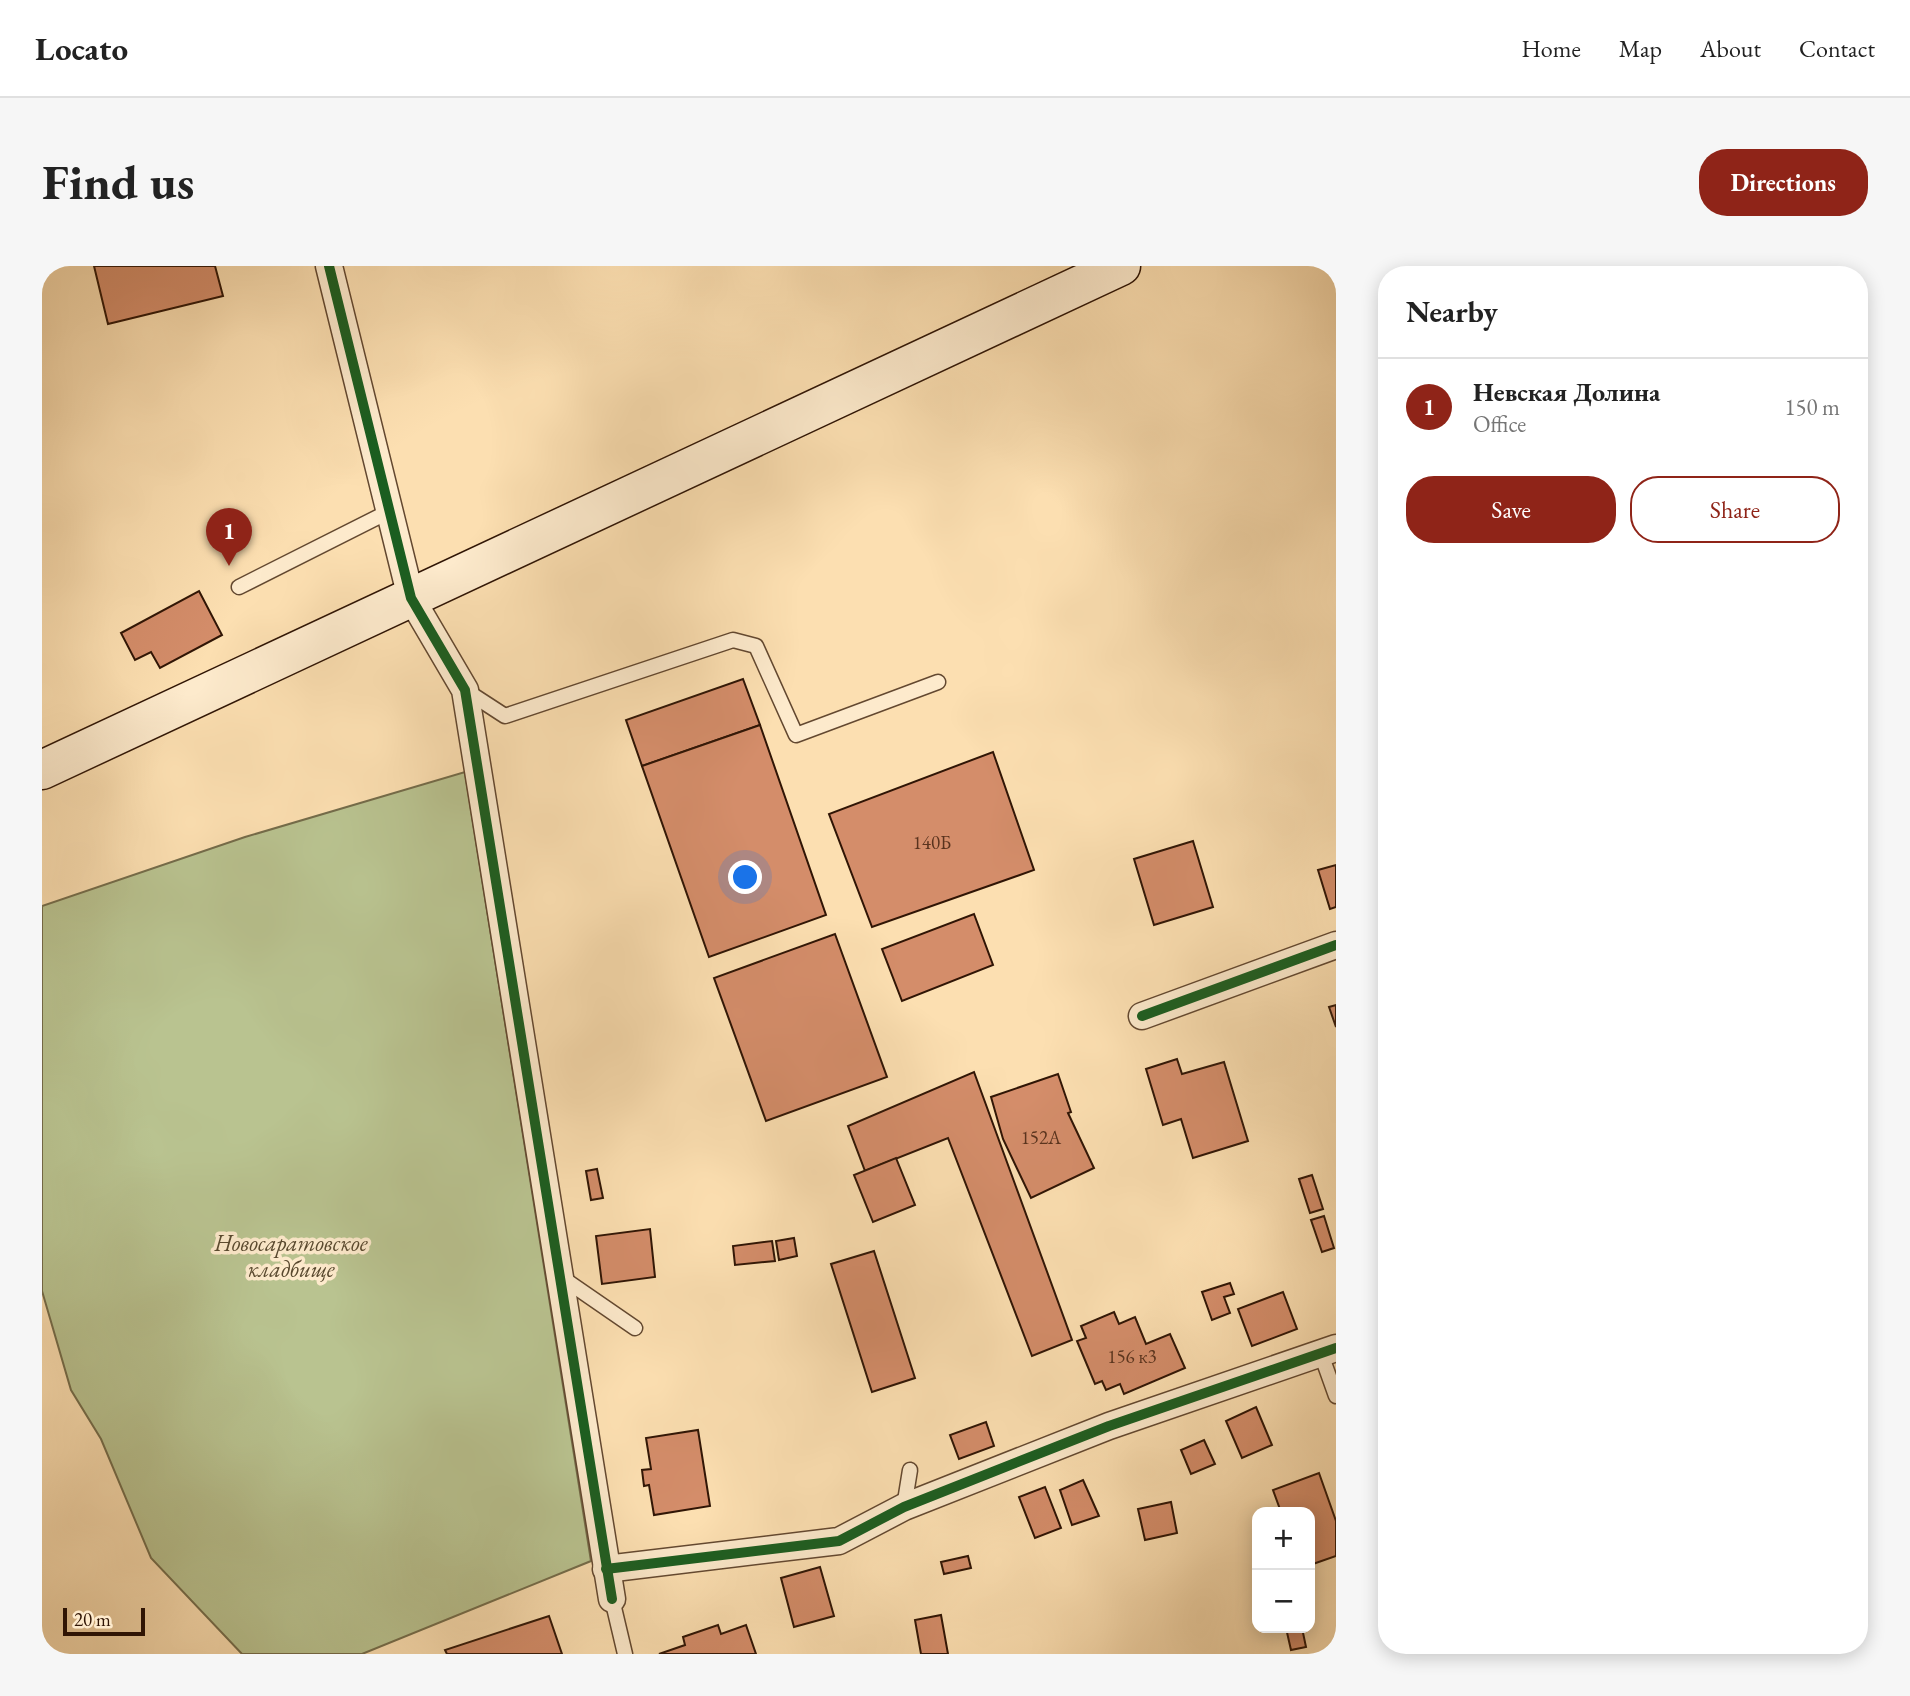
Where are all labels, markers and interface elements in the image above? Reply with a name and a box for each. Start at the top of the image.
text: Locato [35,27,128,70]
text: Home [1521,33,1581,64]
text: Map [1619,33,1662,64]
text: About [1700,33,1761,64]
text: Contact [1799,33,1875,64]
button: Directions [1699,149,1868,216]
text: Find us [42,150,194,214]
text: Nearby [1406,292,1498,331]
text: Невская Долина [1473,375,1660,409]
text: 1 [1423,392,1435,422]
text: 150 m [1784,392,1840,422]
text: Office [1473,409,1526,439]
button: Save [1406,476,1616,543]
button: Share [1630,476,1840,543]
pin: 1 [206,508,252,566]
house number: 140Б [913,830,951,855]
your location [728,860,762,894]
house number: 152А [1021,1125,1062,1150]
park label: Новосаратовское кладбище [213,1228,369,1284]
house number: 156 к3 [1107,1344,1157,1369]
map controls [1252,1507,1315,1633]
button: + [1252,1507,1315,1570]
button: − [1252,1570,1315,1633]
scale bar [63,1605,145,1637]
text: 20 m [74,1607,111,1632]

